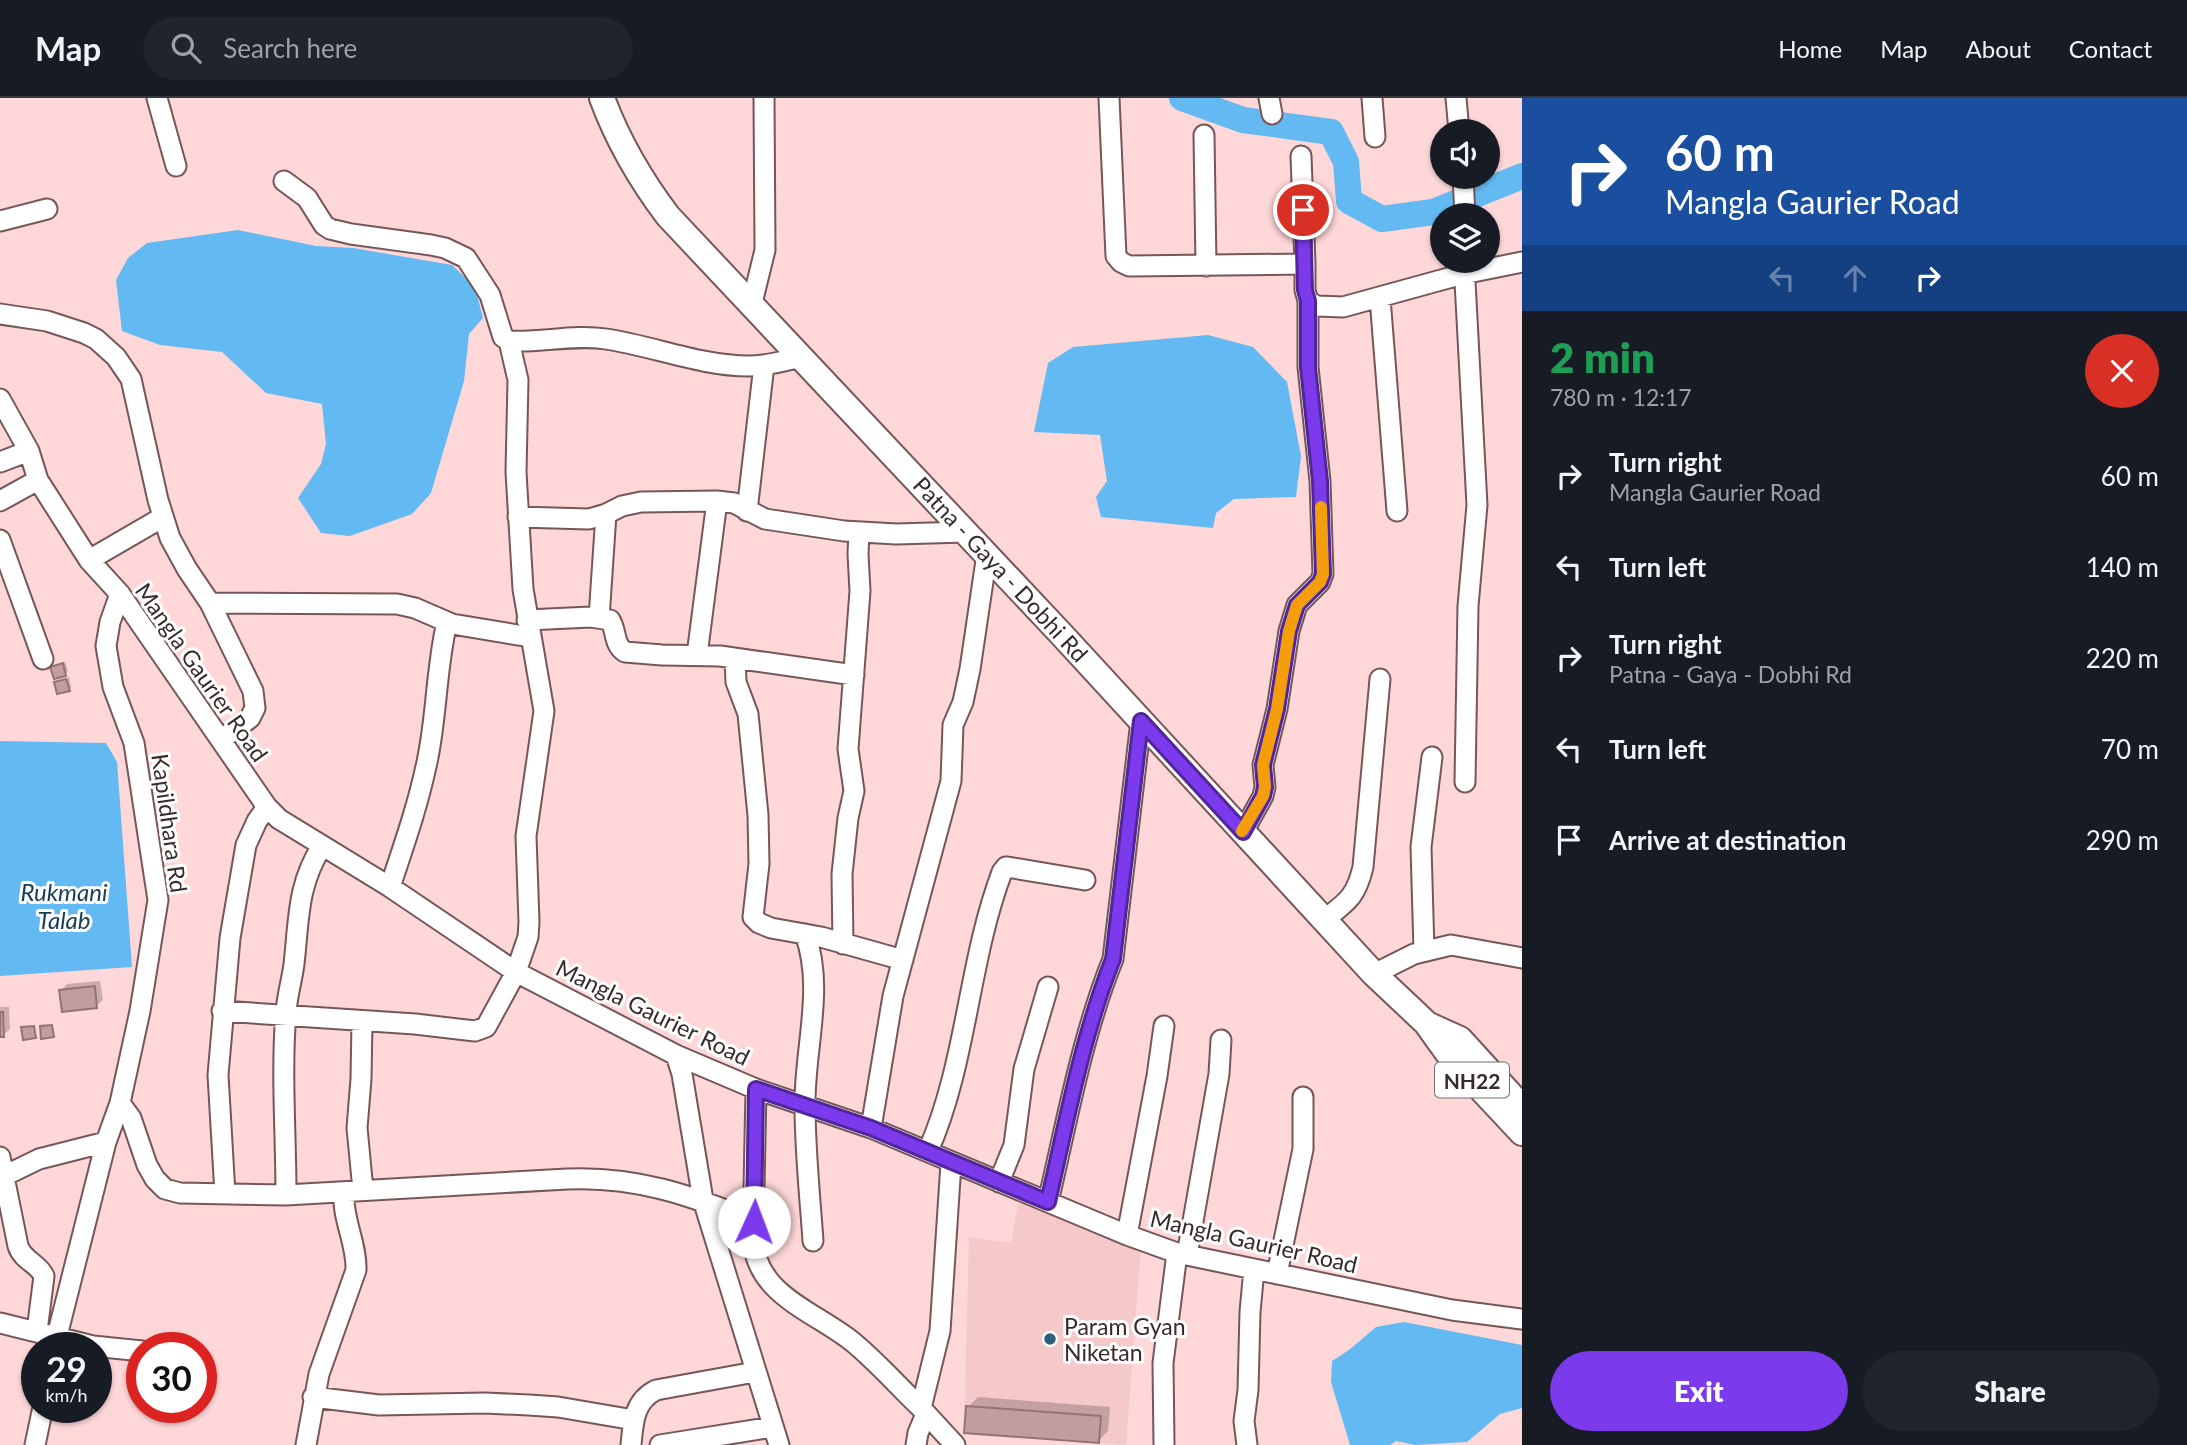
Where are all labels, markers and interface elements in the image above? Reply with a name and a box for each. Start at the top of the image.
search box [143,17,633,80]
text: Map [35,28,101,68]
icon: search [167,29,205,67]
text: Search here [223,32,357,64]
text: Home [1778,34,1842,63]
text: Map [1880,34,1928,63]
text: About [1966,34,2031,63]
text: Contact [2069,34,2152,63]
map controls [1430,119,1500,273]
button: sound [1430,119,1500,189]
text: 60 m [1665,123,1775,181]
icon: right [1550,126,1641,217]
pin [1273,180,1333,240]
text: Mangla Gaurier Road [1665,182,1960,221]
icon: arrive [1284,191,1322,229]
button: layers [1430,203,1500,273]
icon: left [1763,259,1801,297]
icon: ahead [1836,259,1874,297]
icon: right [1909,259,1947,297]
text: 2 min [1550,332,1655,382]
button: close [2085,334,2159,408]
text: 780 m · 12:17 [1550,383,1692,411]
text: Turn right [1609,446,1722,478]
icon: right [1550,457,1588,495]
text: 60 m [2101,460,2159,492]
street label: Patna - Gaya - Dobhi Rd [908,471,1094,667]
text: Mangla Gaurier Road [1609,478,1821,506]
icon: left [1550,548,1588,586]
text: Turn left [1609,551,1706,583]
text: 140 m [2086,551,2159,583]
street label: Mangla Gaurier Road [130,577,274,767]
text: Turn right [1609,628,1722,660]
icon: right [1550,639,1588,677]
text: 220 m [2086,642,2159,674]
text: Patna - Gaya - Dobhi Rd [1609,660,1852,688]
icon: left [1550,730,1588,768]
text: Turn left [1609,733,1706,765]
text: 70 m [2101,733,2159,765]
street label: Kapildhara Rd [146,752,194,894]
icon: arrive [1550,821,1588,859]
text: Arrive at destination [1609,824,1846,856]
text: 290 m [2086,824,2159,856]
water label: Rukmani Talab [20,877,108,934]
street label: Mangla Gaurier Road [552,953,754,1071]
road number: NH22 [1435,1062,1509,1098]
position arrow [717,1185,791,1259]
street label: Mangla Gaurier Road [1148,1204,1360,1278]
place label: Param Gyan Niketan [1064,1312,1186,1366]
marker: Param Gyan Niketan [1042,1331,1058,1347]
speed limit sign: 30 [126,1332,217,1423]
text: 29 [46,1347,87,1389]
button: Exit [1550,1351,1848,1431]
button: Share [1862,1351,2159,1431]
text: km/h [45,1384,88,1406]

